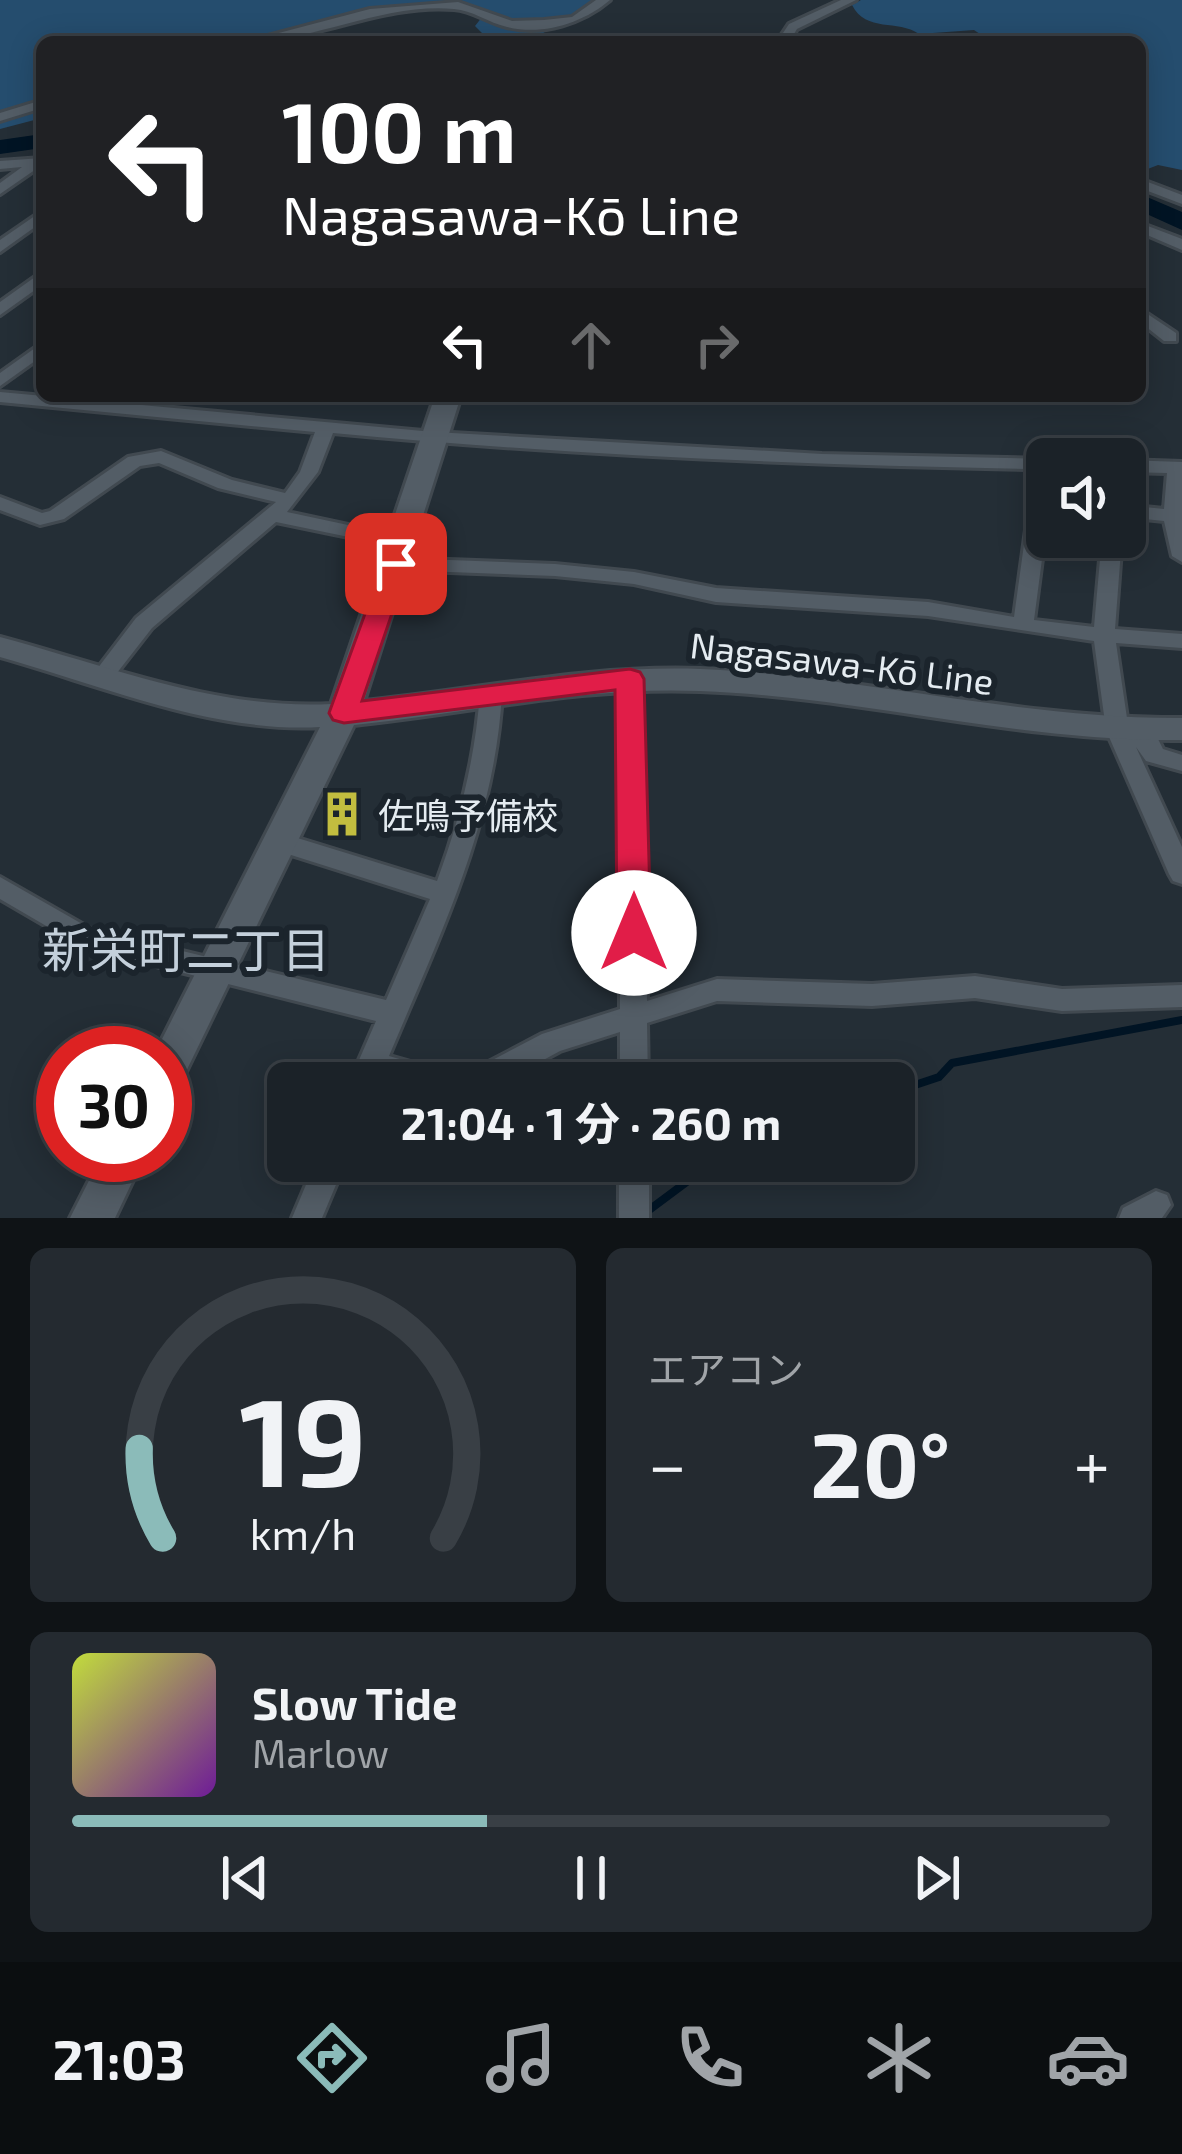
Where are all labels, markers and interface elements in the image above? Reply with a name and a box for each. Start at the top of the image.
text: 100 m [282,79,516,180]
icon: left [84,84,240,240]
text: Nagasawa-Kō Line [282,181,740,246]
icon: left [432,312,498,378]
icon: ahead [558,312,624,378]
icon: right [684,312,750,378]
map controls [1026,438,1146,558]
button: sound [1026,438,1146,558]
pin [345,513,447,615]
icon: arrive [363,531,429,597]
street label: Nagasawa-Kō Line [688,622,996,702]
building icon: 佐鳴予備校 [317,789,367,839]
place label: 佐鳴予備校 [378,793,558,836]
position arrow [571,870,697,996]
district label: 新栄町二丁目 [42,920,330,978]
speed limit sign: 30 [36,1026,192,1182]
text: 21:04 · 1 分 · 260 m [401,1095,781,1149]
text: エアコン [648,1345,804,1392]
text: 19 [239,1362,367,1512]
text: 20° [810,1408,950,1516]
text: − [648,1423,687,1502]
text: + [1074,1423,1110,1502]
text: km/h [250,1507,356,1559]
text: Slow Tide [252,1675,457,1729]
text: Marlow [252,1729,389,1776]
icon: previous [212,1845,278,1911]
icon: pause [558,1845,624,1911]
icon: next [904,1845,970,1911]
icon: directions [290,2016,374,2100]
icon: music [479,2016,563,2100]
icon: phone [668,2016,752,2100]
icon: climate [857,2016,941,2100]
icon: car [1046,2016,1130,2100]
text: 21:03 [52,2026,186,2091]

